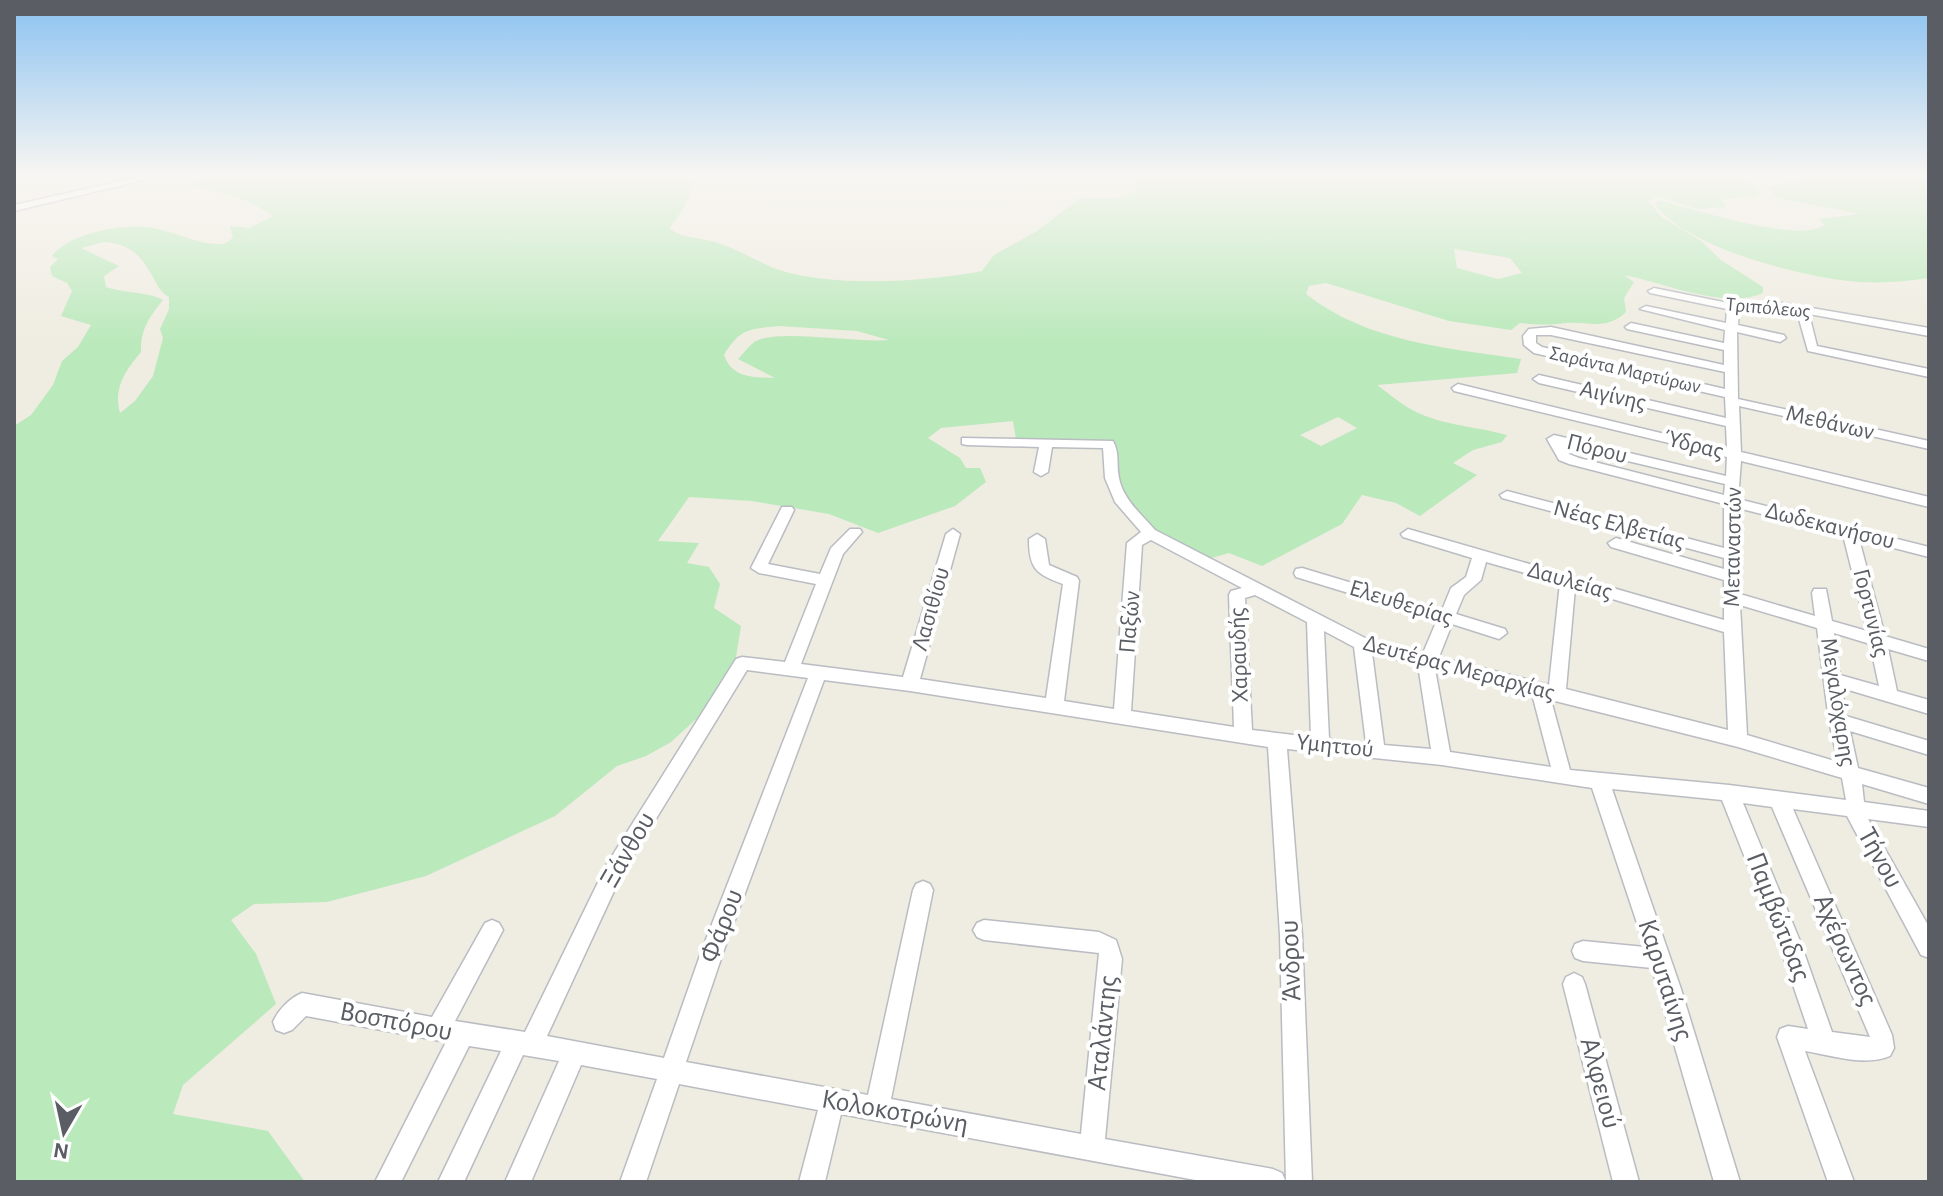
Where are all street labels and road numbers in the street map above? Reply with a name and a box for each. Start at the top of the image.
street label: Τριπόλεως [1725,294,1811,322]
street label: Σαράντα Μαρτύρων [1548,343,1702,397]
street label: Αιγίνης [1578,377,1648,415]
street label: Μεθάνων [1784,401,1876,445]
street label: Ύδρας [1662,426,1726,464]
street label: Πόρου [1564,430,1630,468]
street label: Μεταναστών [1720,487,1746,607]
street label: Νέας Ελβετίας [1551,496,1687,554]
street label: Δωδεκανήσου [1763,498,1897,554]
street label: Δαυλείας [1525,558,1615,604]
street label: Λασιθίου [908,565,954,653]
street label: Γορτυνίας [1848,566,1894,660]
street label: Ελευθερίας [1346,576,1456,630]
street label: Παξών [1115,590,1145,654]
street label: Χαραυδής [1225,607,1253,703]
street label: Δευτέρας Μεραρχίας [1361,631,1557,705]
street label: Μεγαλόχαρης [1816,636,1860,768]
street label: Υμηττού [1295,730,1375,762]
street label: Ξάνθου [595,807,661,893]
street label: Τήνου [1852,823,1908,893]
street label: Παμβώτιδας [1741,849,1815,985]
street label: Φάρου [695,885,749,967]
street label: Αχέρωντος [1808,890,1882,1010]
street label: Καρυταίνης [1632,916,1698,1044]
street label: Άνδρου [1276,919,1306,1003]
street label: Αταλάντης [1083,974,1123,1092]
street label: Βοσπόρου [337,997,455,1047]
street label: Αλφειού [1574,1034,1626,1132]
street label: Κολοκοτρώνη [819,1085,971,1139]

